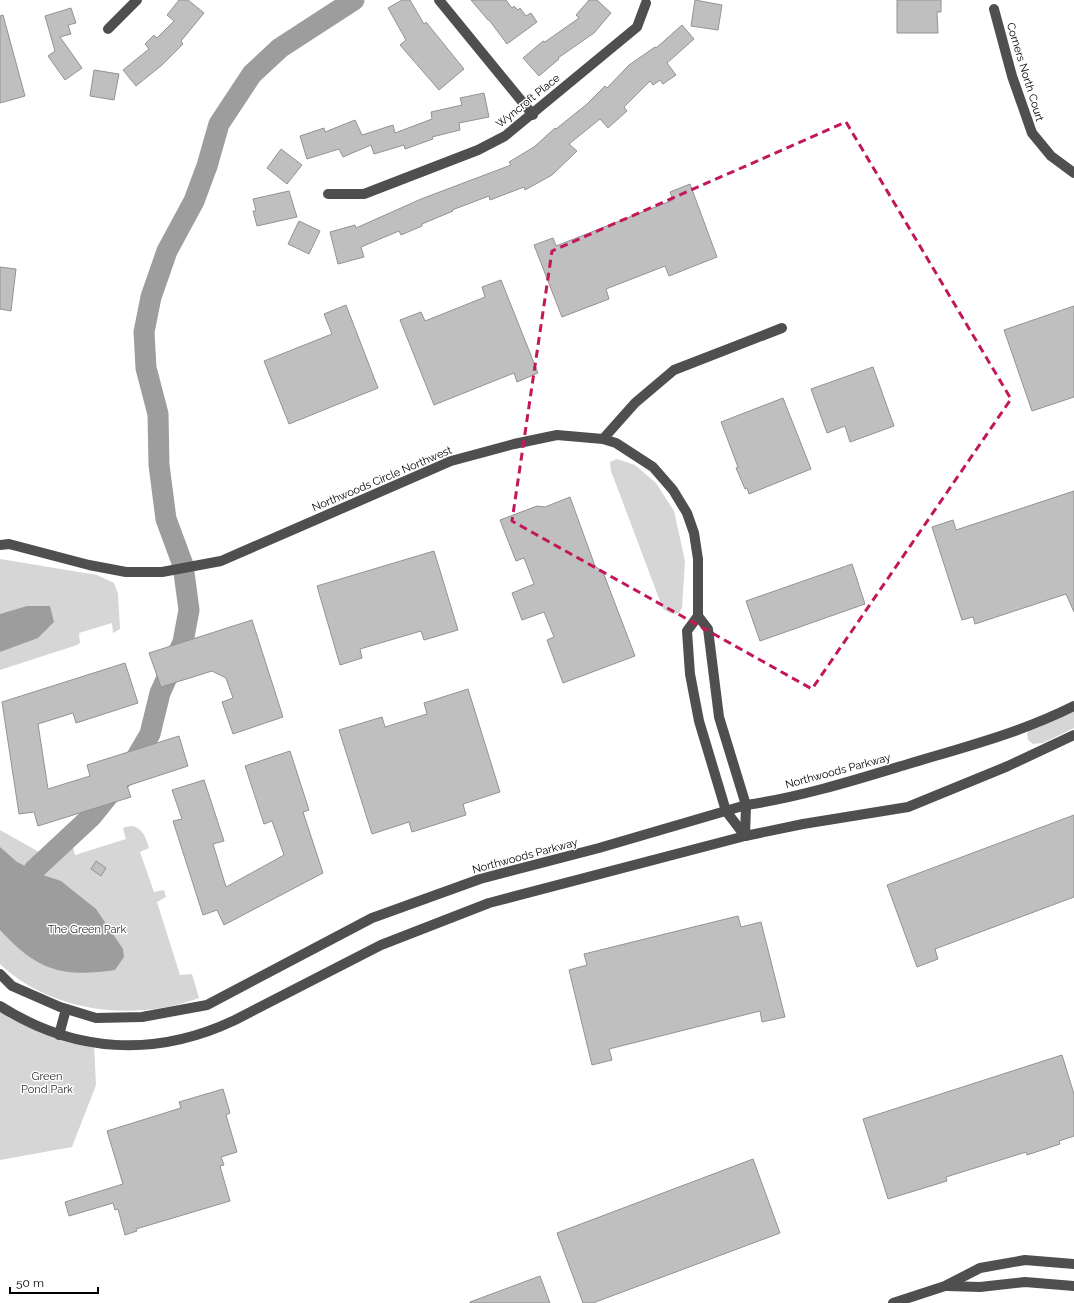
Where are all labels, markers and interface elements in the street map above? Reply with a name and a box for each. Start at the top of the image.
street label: Corners North Court [1004,21,1046,123]
street label: Wyncroft Place [493,71,563,131]
street label: Northwoods Circle Northwest [310,444,454,514]
street label: Northwoods Parkway [784,751,892,791]
street label: Northwoods Parkway [471,836,579,876]
park label: The Green Park [48,923,126,936]
park label: Green Pond Park [21,1070,73,1096]
scale bar [10,1269,98,1295]
text: 50 m [16,1276,44,1290]

